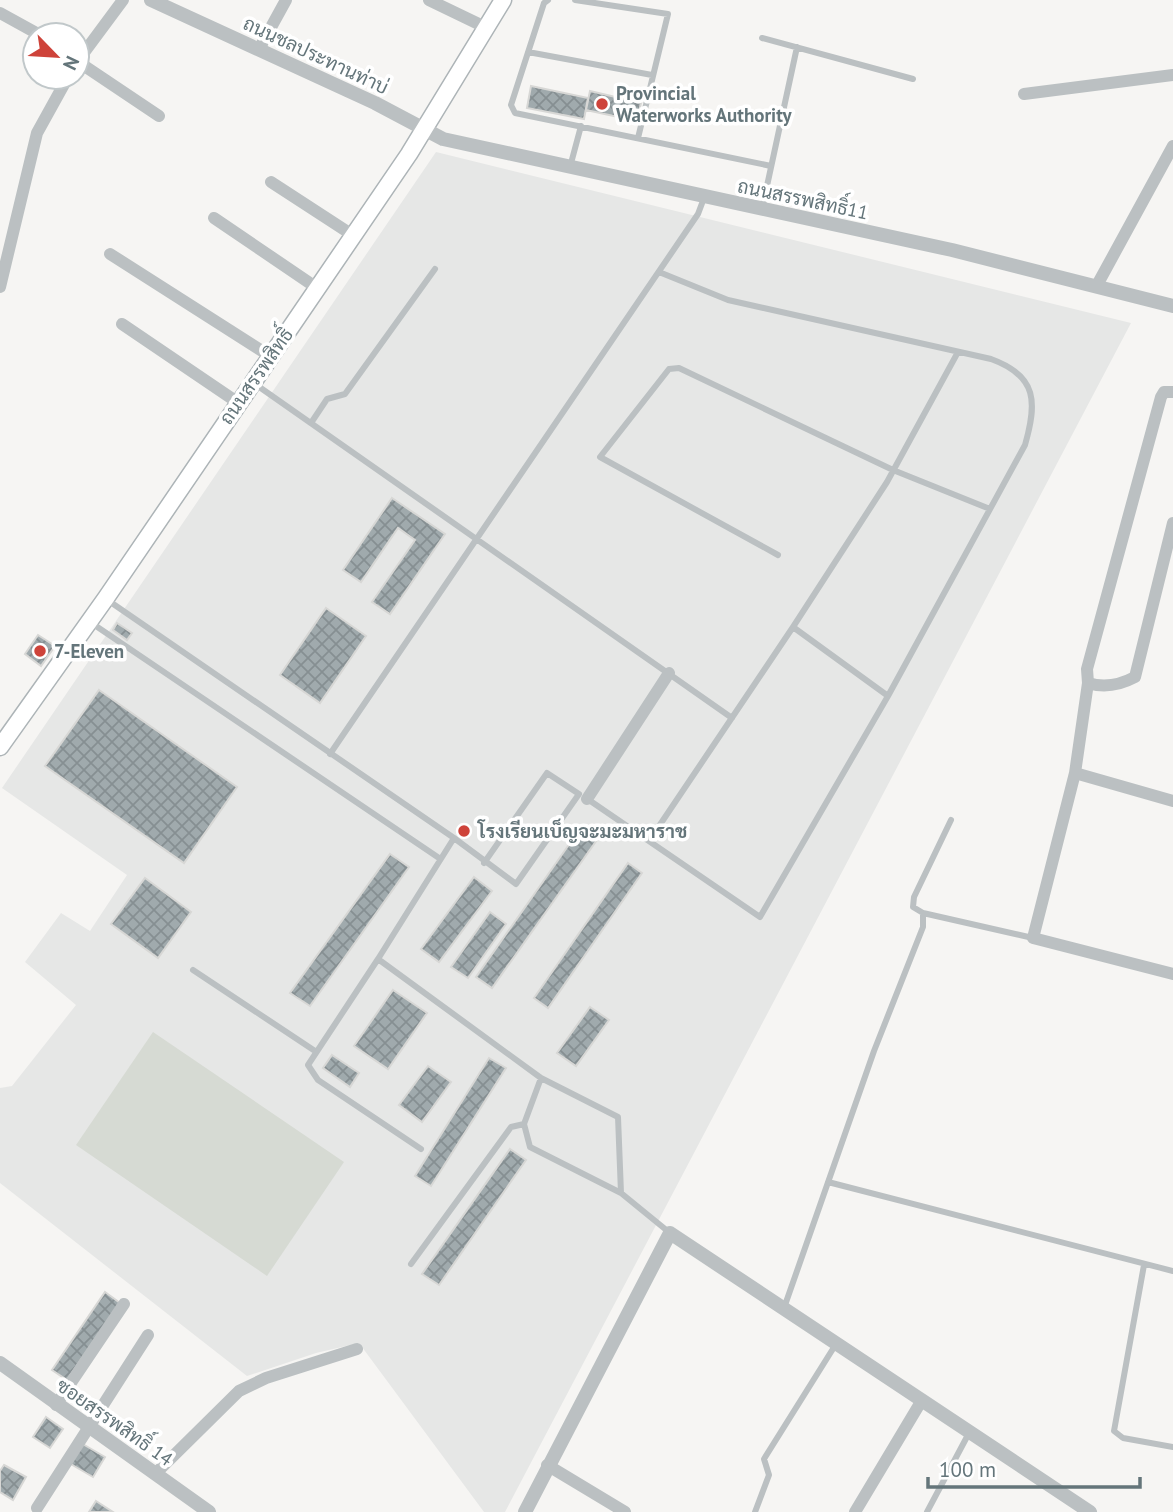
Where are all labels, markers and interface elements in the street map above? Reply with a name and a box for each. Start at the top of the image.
street label: ถนนชลประทานท่าบ่ [240,11,392,99]
north arrow [21,21,91,91]
text: N [58,52,85,74]
place label: Provincial Waterworks Authority [616,81,792,127]
marker: Provincial Waterworks Authority [594,96,610,112]
street label: ถนนสรรพสิทธิ์11 [736,167,872,225]
street label: ถนนสรรพสิทธิ์ [209,320,298,429]
place label: 7-Eleven [54,639,124,663]
marker: 7-Eleven [32,643,48,659]
place label: โรงเรียนเบ็ญจะมะมหาราช [477,818,687,843]
marker: โรงเรียนเบ็ญจะมะมหาราช [456,823,472,839]
street label: ซอยสรรพสิทธิ์ 14 [52,1368,181,1471]
scale bar [928,1446,1140,1490]
text: 100 m [939,1456,996,1483]

